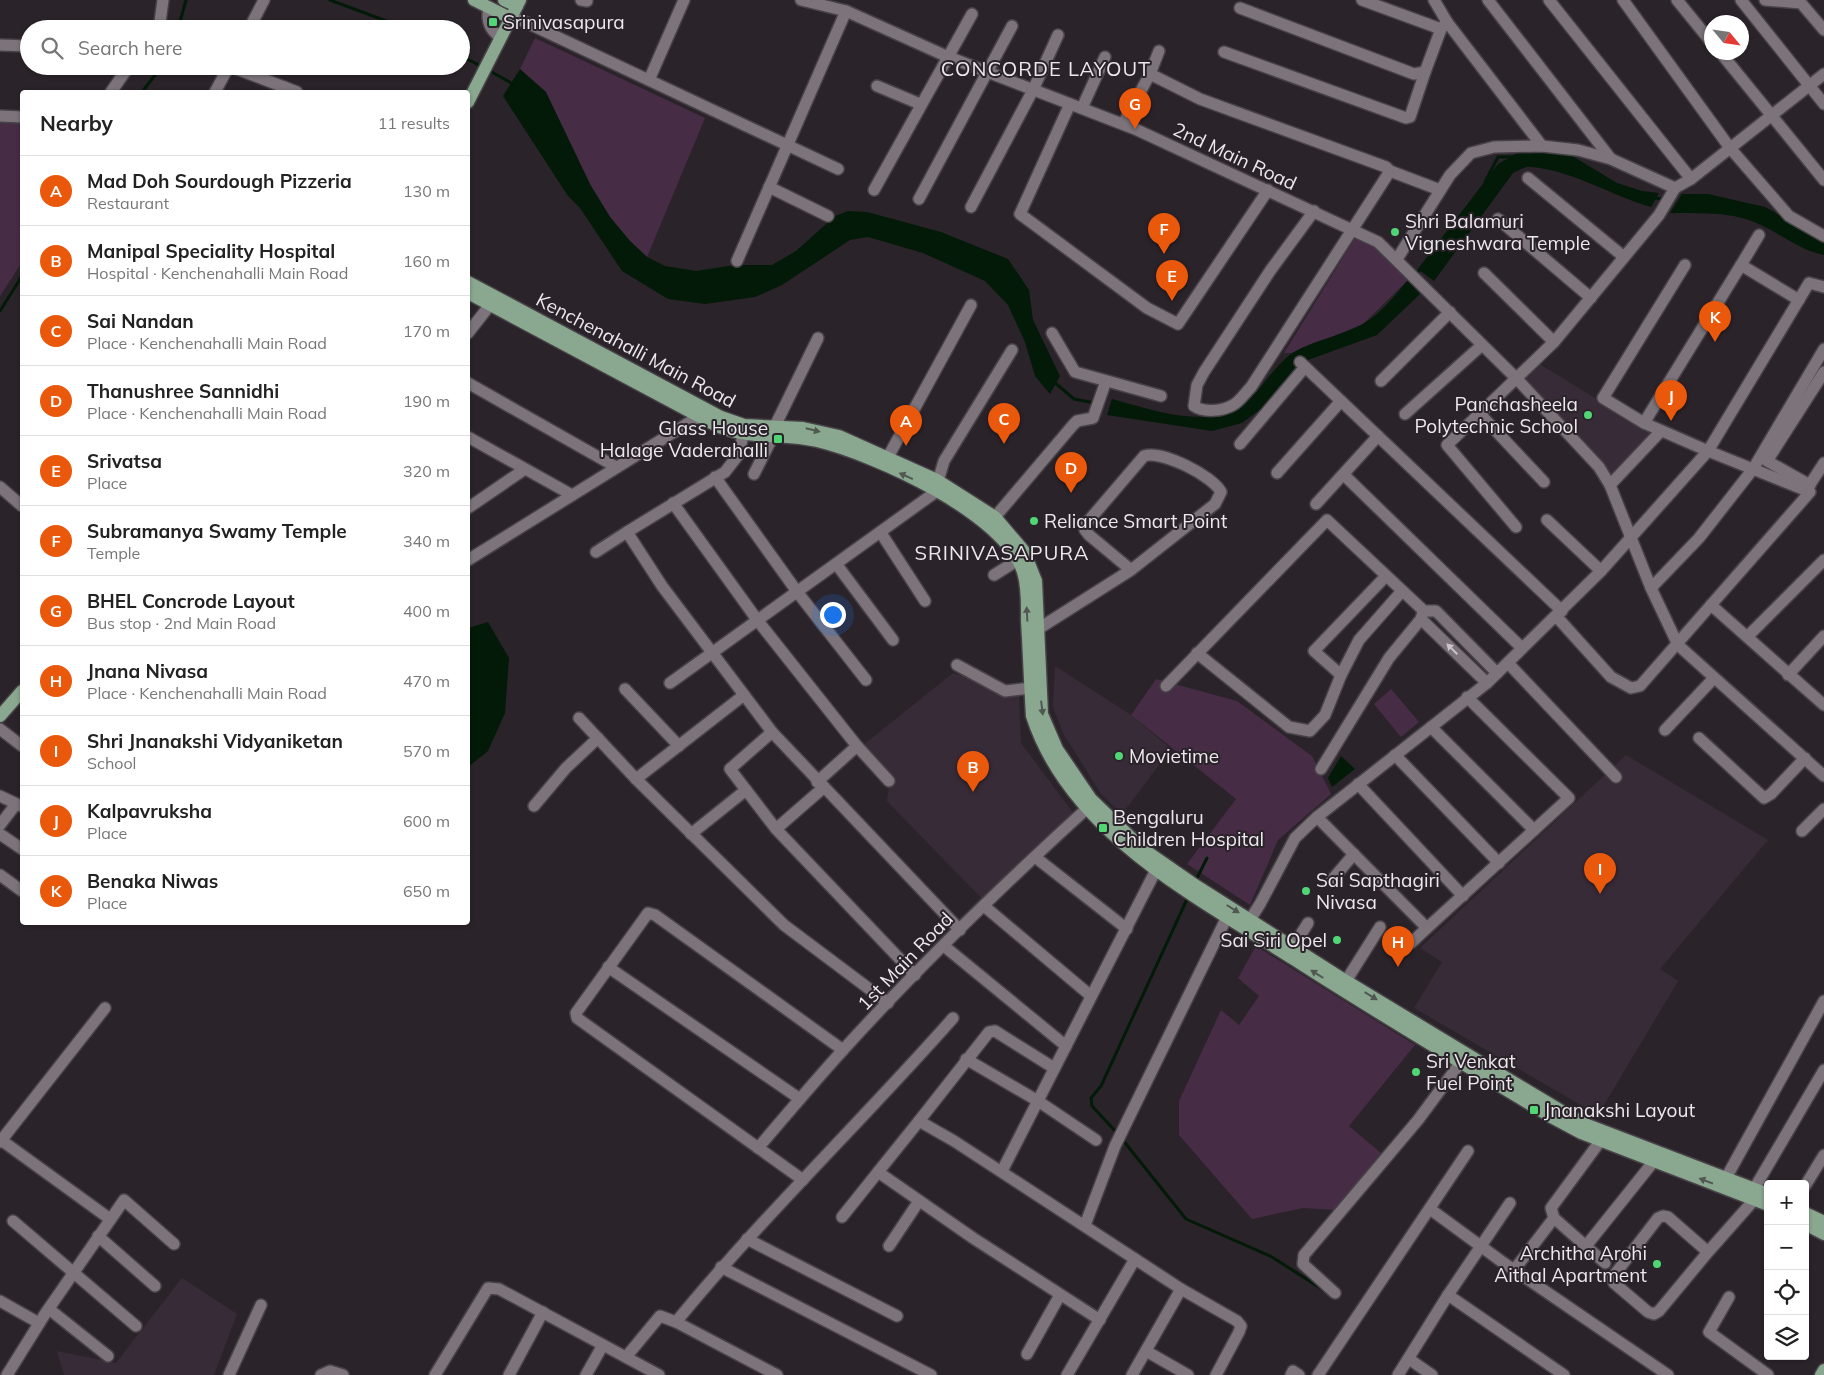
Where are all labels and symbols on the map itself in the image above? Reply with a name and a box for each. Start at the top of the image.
place label: Srinivasapura [503,10,625,34]
north arrow [1704,15,1749,60]
marker: Srinivasapura [487,16,499,28]
district label: CONCORDE LAYOUT [941,56,1151,81]
pin: G [1119,88,1151,129]
street label: 2nd Main Road [1169,117,1301,195]
place label: Shri Balamuri Vigneshwara Temple [1405,209,1590,255]
pin: F [1148,213,1180,254]
marker: Shri Balamuri Vigneshwara Temple [1389,226,1401,238]
pin: E [1156,260,1188,301]
street label: Kenchenahalli Main Road [532,287,740,413]
pin: K [1699,301,1731,342]
pin: J [1655,380,1687,421]
place label: Panchasheela Polytechnic School [1414,392,1578,438]
pin: C [988,403,1020,444]
pin: A [890,405,922,446]
marker: Panchasheela Polytechnic School [1582,409,1594,421]
place label: Glass House Halage Vaderahalli [600,416,768,462]
one-way arrow [806,426,821,434]
marker: Glass House Halage Vaderahalli [772,433,784,445]
pin: D [1055,452,1087,493]
one-way arrow [899,471,913,479]
place label: Reliance Smart Point [1044,509,1228,533]
marker: Reliance Smart Point [1028,515,1040,527]
district label: SRINIVASAPURA [914,540,1090,565]
your location [820,602,846,628]
one-way arrow [1023,605,1031,621]
one-way arrow [1446,644,1458,656]
one-way arrow [1038,701,1046,717]
place label: Movietime [1129,744,1219,768]
marker: Movietime [1113,750,1125,762]
pin: B [957,751,989,792]
place label: Bengaluru Children Hospital [1113,805,1264,851]
marker: Bengaluru Children Hospital [1097,822,1109,834]
pin: I [1584,853,1616,894]
place label: Sai Sapthagiri Nivasa [1316,868,1440,914]
marker: Sai Sapthagiri Nivasa [1300,885,1312,897]
one-way arrow [1227,905,1240,914]
street label: 1st Main Road [852,907,958,1015]
pin: H [1382,926,1414,967]
place label: Sai Siri Opel [1221,928,1327,952]
marker: Sai Siri Opel [1331,934,1343,946]
one-way arrow [1310,969,1323,979]
one-way arrow [1364,991,1377,1000]
place label: Sri Venkat Fuel Point [1426,1049,1516,1095]
marker: Sri Venkat Fuel Point [1410,1066,1422,1078]
place label: Jnanakshi Layout [1544,1098,1695,1122]
marker: Jnanakshi Layout [1528,1104,1540,1116]
one-way arrow [1698,1177,1713,1185]
place label: Architha Arohi Aithal Apartment [1494,1241,1647,1287]
marker: Architha Arohi Aithal Apartment [1651,1258,1663,1270]

